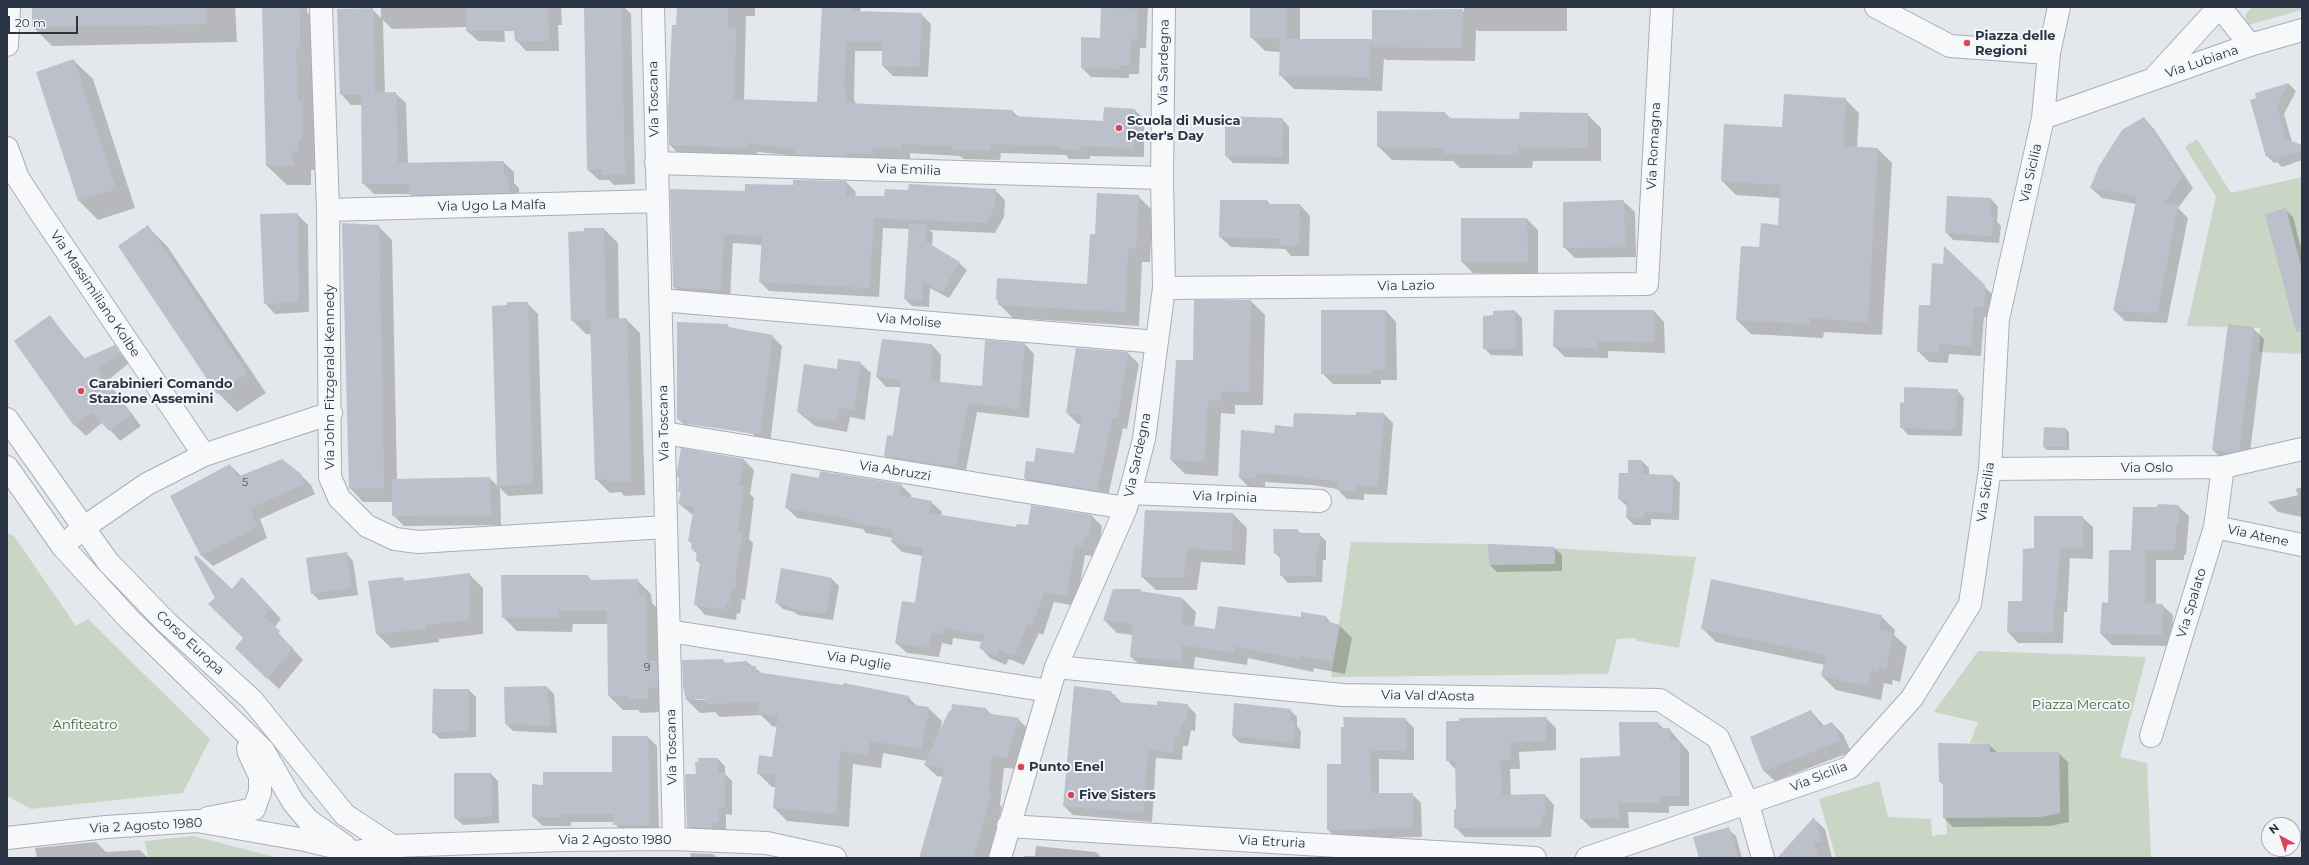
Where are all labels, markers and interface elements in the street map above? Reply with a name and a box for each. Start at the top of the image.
scale bar [10,8,80,34]
text: 20 m [15,15,46,30]
street label: Via Sardegna [1155,19,1173,105]
place label: Piazza delle Regioni [1975,28,2055,59]
marker: Piazza delle Regioni [1962,38,1972,48]
street label: Via Lubiana [2163,42,2241,82]
street label: Via Toscana [646,61,662,137]
street label: Via Romagna [1644,102,1664,190]
place label: Scuola di Musica Peter's Day [1127,113,1240,144]
marker: Scuola di Musica Peter's Day [1114,123,1124,133]
street label: Via Sicilia [2017,142,2045,204]
street label: Via Emilia [877,161,941,179]
street label: Via Ugo La Malfa [438,197,546,215]
street label: Via Massimiliano Kolbe [47,228,143,360]
street label: Via Lazio [1377,278,1435,294]
street label: Via John Fitzgerald Kennedy [322,284,338,470]
street label: Via Molise [876,310,942,332]
place label: Carabinieri Comando Stazione Assemini [89,376,233,407]
street label: Via Toscana [656,385,672,461]
marker: Carabinieri Comando Stazione Assemini [76,386,86,396]
street label: Via Sardegna [1121,411,1155,499]
street label: Via Abruzzi [858,458,932,484]
street label: Via Oslo [2121,460,2173,476]
street label: Via Sicilia [1974,461,1998,523]
house number: 5 [242,476,248,490]
street label: Via Irpinia [1192,488,1258,506]
street label: Via Atene [2226,522,2290,550]
street label: Via Spalato [2174,566,2210,640]
street label: Corso Europa [153,608,227,678]
street label: Via Puglie [826,648,892,674]
house number: 9 [644,661,650,675]
street label: Via Val d'Aosta [1381,687,1475,705]
park label: Piazza Mercato [2032,697,2130,713]
street label: Via Toscana [664,709,680,785]
park label: Anfiteatro [53,717,117,733]
street label: Via Sicilia [1788,758,1850,796]
place label: Punto Enel [1029,759,1104,775]
marker: Punto Enel [1016,762,1026,772]
place label: Five Sisters [1079,787,1156,803]
marker: Five Sisters [1066,790,1076,800]
street label: Via 2 Agosto 1980 [89,815,203,837]
north arrow [2261,817,2301,857]
text: N [2266,820,2282,837]
street label: Via 2 Agosto 1980 [559,832,671,848]
street label: Via Etruria [1238,832,1306,852]

